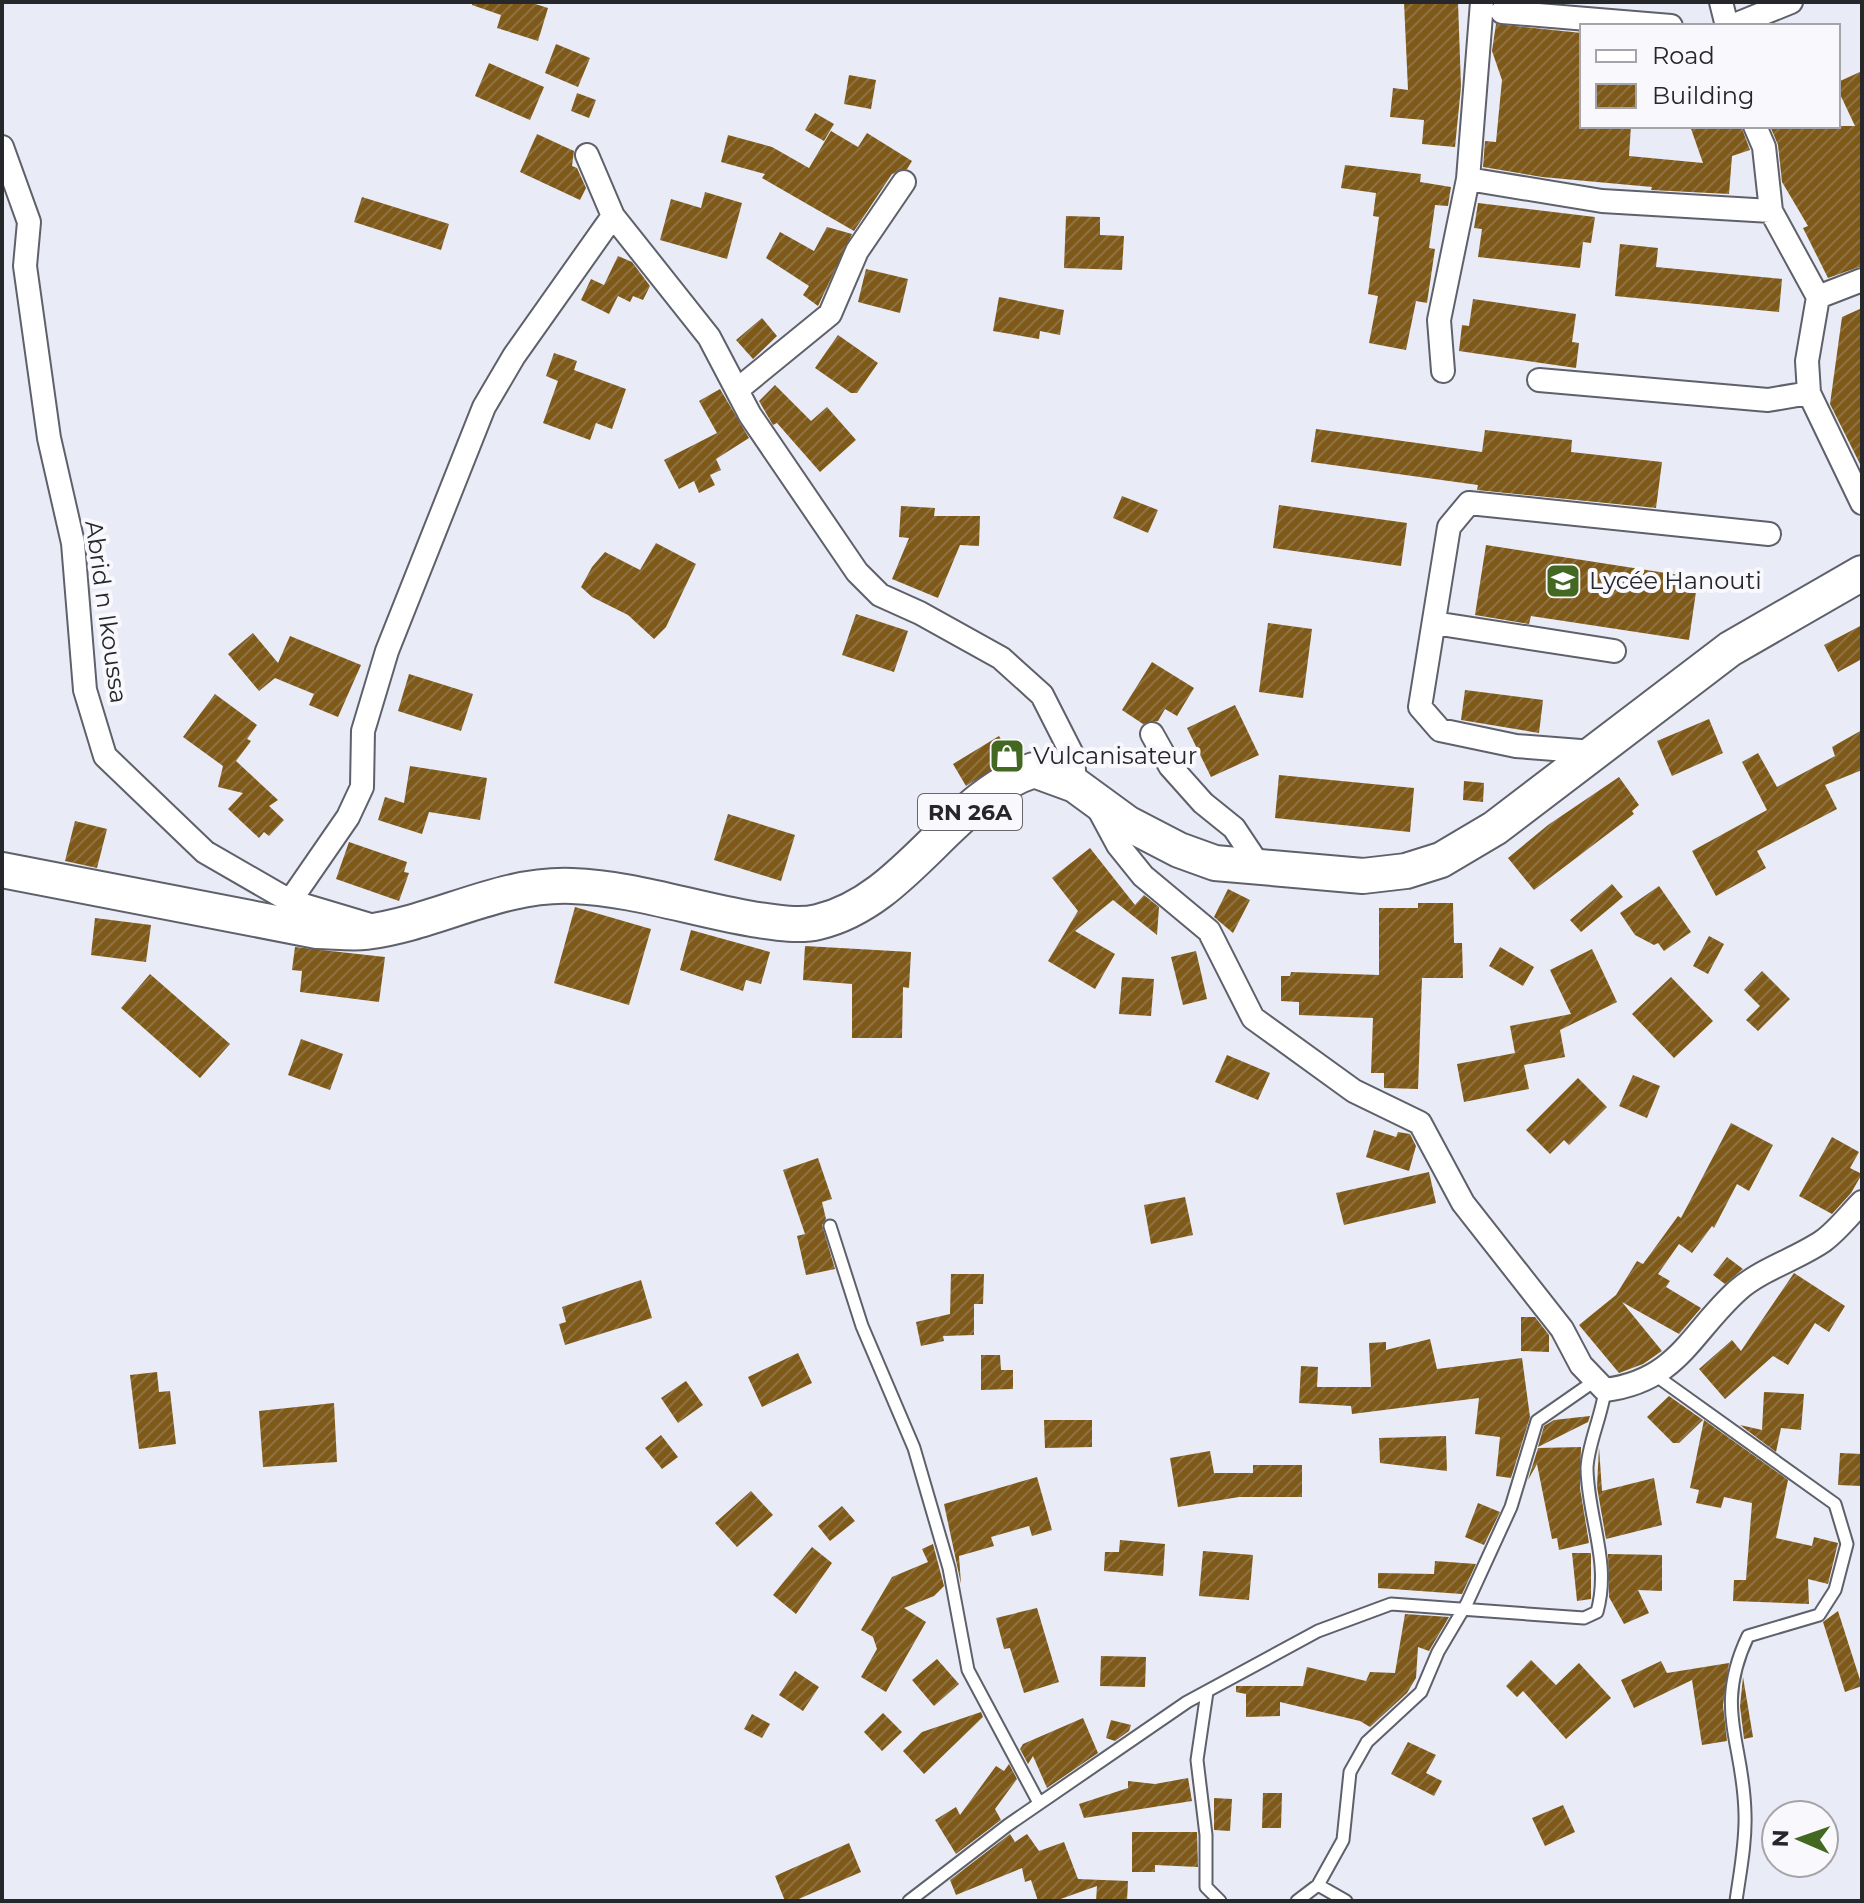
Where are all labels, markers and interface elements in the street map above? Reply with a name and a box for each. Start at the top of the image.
legend [1580,24,1840,128]
text: Road [1652,41,1715,70]
text: Building [1652,81,1755,110]
street label: Abrid n Ikoussa [79,519,134,705]
school or university icon: Lycée Hanouti [1544,562,1582,600]
place label: Lycée Hanouti [1589,566,1762,595]
shop icon: Vulcanisateur [988,737,1026,775]
place label: Vulcanisateur [1033,741,1197,770]
road number: RN 26A [918,794,1022,830]
north arrow [1760,1799,1840,1879]
text: N [1767,1829,1794,1848]

